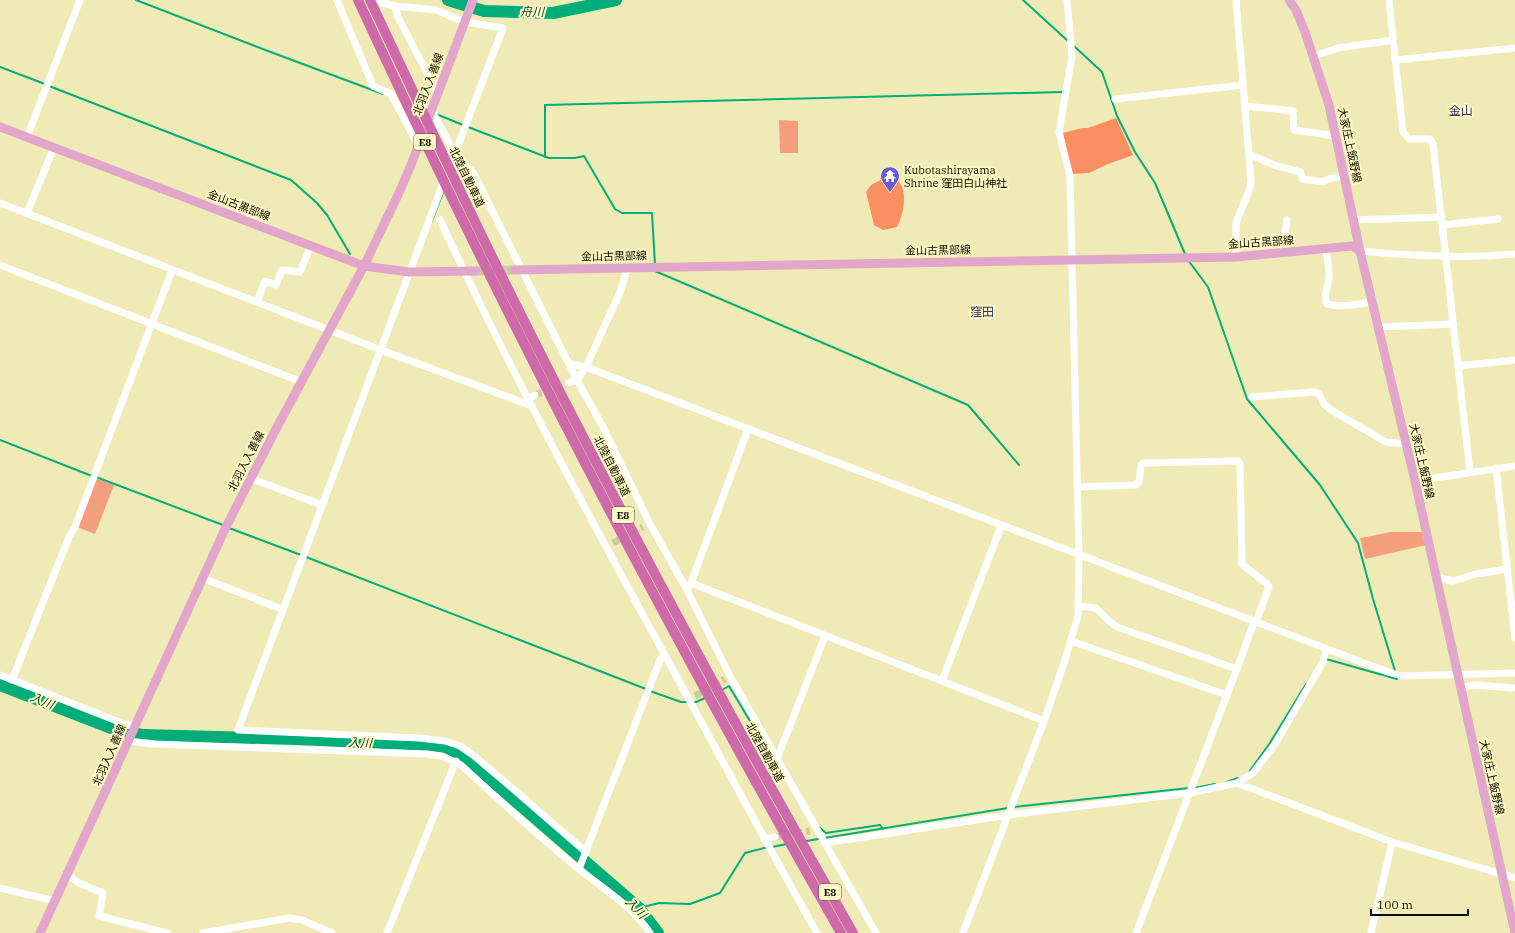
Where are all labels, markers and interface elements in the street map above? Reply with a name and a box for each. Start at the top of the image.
water label: 舟川 [520,4,546,19]
street label: 北羽入入善線 [410,51,446,117]
district label: 金山 [1449,103,1473,118]
street label: 大家庄上飯野線 [1335,106,1365,184]
road number: E8 [414,134,436,150]
street label: 北陸自動車道 [446,144,488,210]
place label: Kubotashirayama Shrine 窪田白山神社 [904,163,1007,190]
temple icon: Kubotashirayama Shrine 窪田白山神社 [879,165,901,193]
street label: 金山古黒部線 [206,187,272,223]
street label: 金山古黒部線 [1228,233,1294,251]
street label: 金山古黒部線 [905,242,971,258]
street label: 金山古黒部線 [581,248,647,264]
district label: 窪田 [970,304,994,319]
street label: 大家庄上飯野線 [1407,422,1437,500]
street label: 北羽入入善線 [225,428,267,494]
street label: 北陸自動車道 [591,433,633,499]
road number: E8 [612,507,634,523]
water label: 入川 [28,689,58,713]
street label: 北陸自動車道 [743,720,787,784]
street label: 北羽入入善線 [89,722,129,788]
water label: 入川 [348,735,374,750]
street label: 大家庄上飯野線 [1477,738,1507,816]
road number: E8 [819,884,841,900]
scale bar [1371,891,1468,917]
water label: 入川 [623,894,651,923]
text: 100 m [1377,897,1413,912]

